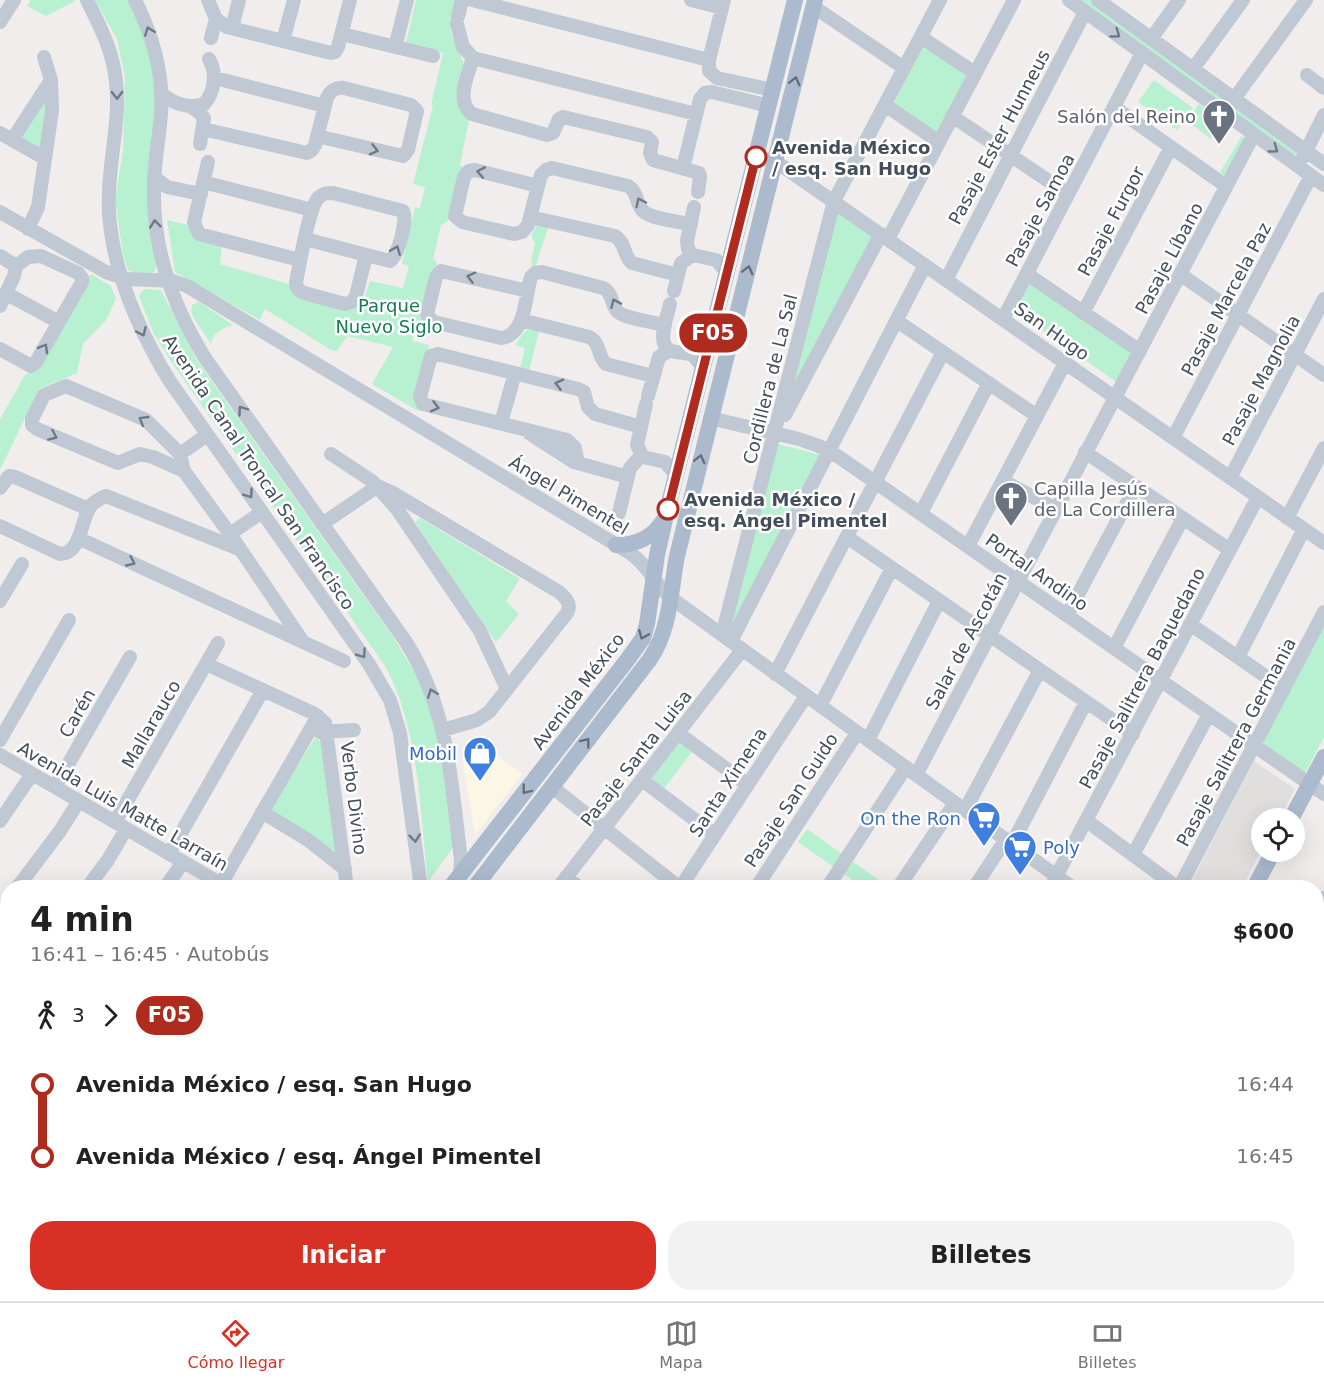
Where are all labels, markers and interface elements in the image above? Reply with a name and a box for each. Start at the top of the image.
one-way arrow [143,26,156,37]
one-way arrow [1110,27,1121,38]
street label: Pasaje Ester Hunneus [944,46,1054,228]
one-way arrow [788,76,801,86]
one-way arrow [111,90,123,99]
church icon: Salón del Reino [1201,98,1237,145]
place label: Salón del Reino [1057,106,1196,127]
place label: Avenida México / esq. San Hugo [772,137,931,179]
one-way arrow [369,142,379,155]
one-way arrow [1267,142,1278,153]
marker: Avenida México / esq. San Hugo [745,146,767,168]
street label: Pasaje Samoa [1001,150,1079,270]
street label: Pasaje Furgor [1073,162,1149,279]
one-way arrow [476,166,486,179]
one-way arrow [636,198,648,209]
street label: Pasaje Líbano [1131,199,1207,317]
one-way arrow [149,219,162,228]
street label: Pasaje Marcela Paz [1177,219,1275,379]
one-way arrow [389,246,401,257]
one-way arrow [740,265,753,275]
one-way arrow [466,271,476,284]
street label: Cordillera de La Sal [739,292,801,466]
park label: Parque Nuevo Siglo [335,295,443,337]
street label: San Hugo [1010,297,1094,365]
one-way arrow [610,299,622,310]
street label: Pasaje Magnolia [1218,311,1304,449]
line badge: F05 [678,314,748,352]
text: F05 [691,321,735,345]
one-way arrow [135,325,147,336]
street label: Avenida Canal Troncal San Francisco [159,330,359,614]
one-way arrow [37,344,49,354]
one-way arrow [554,379,564,392]
one-way arrow [430,399,440,412]
one-way arrow [238,405,249,416]
one-way arrow [139,416,149,427]
one-way arrow [46,429,57,441]
street label: Ángel Pimentel [505,451,633,539]
one-way arrow [693,454,706,464]
place label: Capilla Jesús de La Cordillera [1034,478,1176,520]
church icon: Capilla Jesús de La Cordillera [993,480,1029,527]
one-way arrow [242,488,253,499]
place label: Avenida México / esq. Ángel Pimentel [684,489,887,531]
marker: Avenida México / esq. Ángel Pimentel [657,498,679,520]
street label: Portal Andino [982,529,1092,615]
one-way arrow [125,555,136,567]
street label: Pasaje Salitrera Baquedano [1075,564,1209,792]
street label: Salar de Ascotán [921,569,1011,713]
street label: Avenida México [527,629,629,753]
one-way arrow [638,629,650,640]
street label: Pasaje Salitrera Germania [1172,634,1300,850]
one-way arrow [355,647,366,658]
street label: Mallarauco [117,676,185,772]
street label: Carén [55,685,99,741]
street label: Pasaje Santa Luisa [576,686,696,830]
one-way arrow [427,688,439,699]
street label: Santa Ximena [685,723,771,841]
street label: Pasaje San Guido [740,729,842,871]
shop icon: Mobil [462,735,498,782]
street label: Avenida Luis Matte Larraín [14,737,232,875]
one-way arrow [579,737,590,748]
street label: Verbo Divino [337,740,371,856]
place label: Mobil [409,743,457,764]
one-way arrow [522,784,533,795]
supermarket icon: On the Ron [966,800,1002,847]
place label: On the Ron [860,808,961,829]
map controls [1251,808,1305,862]
button: locate [1251,808,1305,862]
supermarket icon: Poly [1002,829,1038,876]
one-way arrow [408,833,421,842]
place label: Poly [1043,837,1080,858]
text: 4 min [30,900,134,939]
text: $600 [1233,919,1294,944]
text: 16:41 – 16:45 · Autobús [30,942,269,966]
icon: walk [30,999,63,1032]
icon: forward [94,999,127,1032]
text: 3 [72,1003,85,1027]
text: F05 [148,1003,191,1027]
text: Avenida México / esq. San Hugo [76,1072,472,1097]
text: 16:44 [1236,1072,1294,1096]
text: Avenida México / esq. Ángel Pimentel [76,1144,542,1169]
text: 16:45 [1236,1144,1294,1168]
button: Iniciar [30,1221,656,1290]
button: Billetes [668,1221,1294,1290]
tab: Cómo llegar [188,1317,284,1372]
tab: Mapa [659,1317,703,1372]
tab: Billetes [1078,1317,1136,1372]

